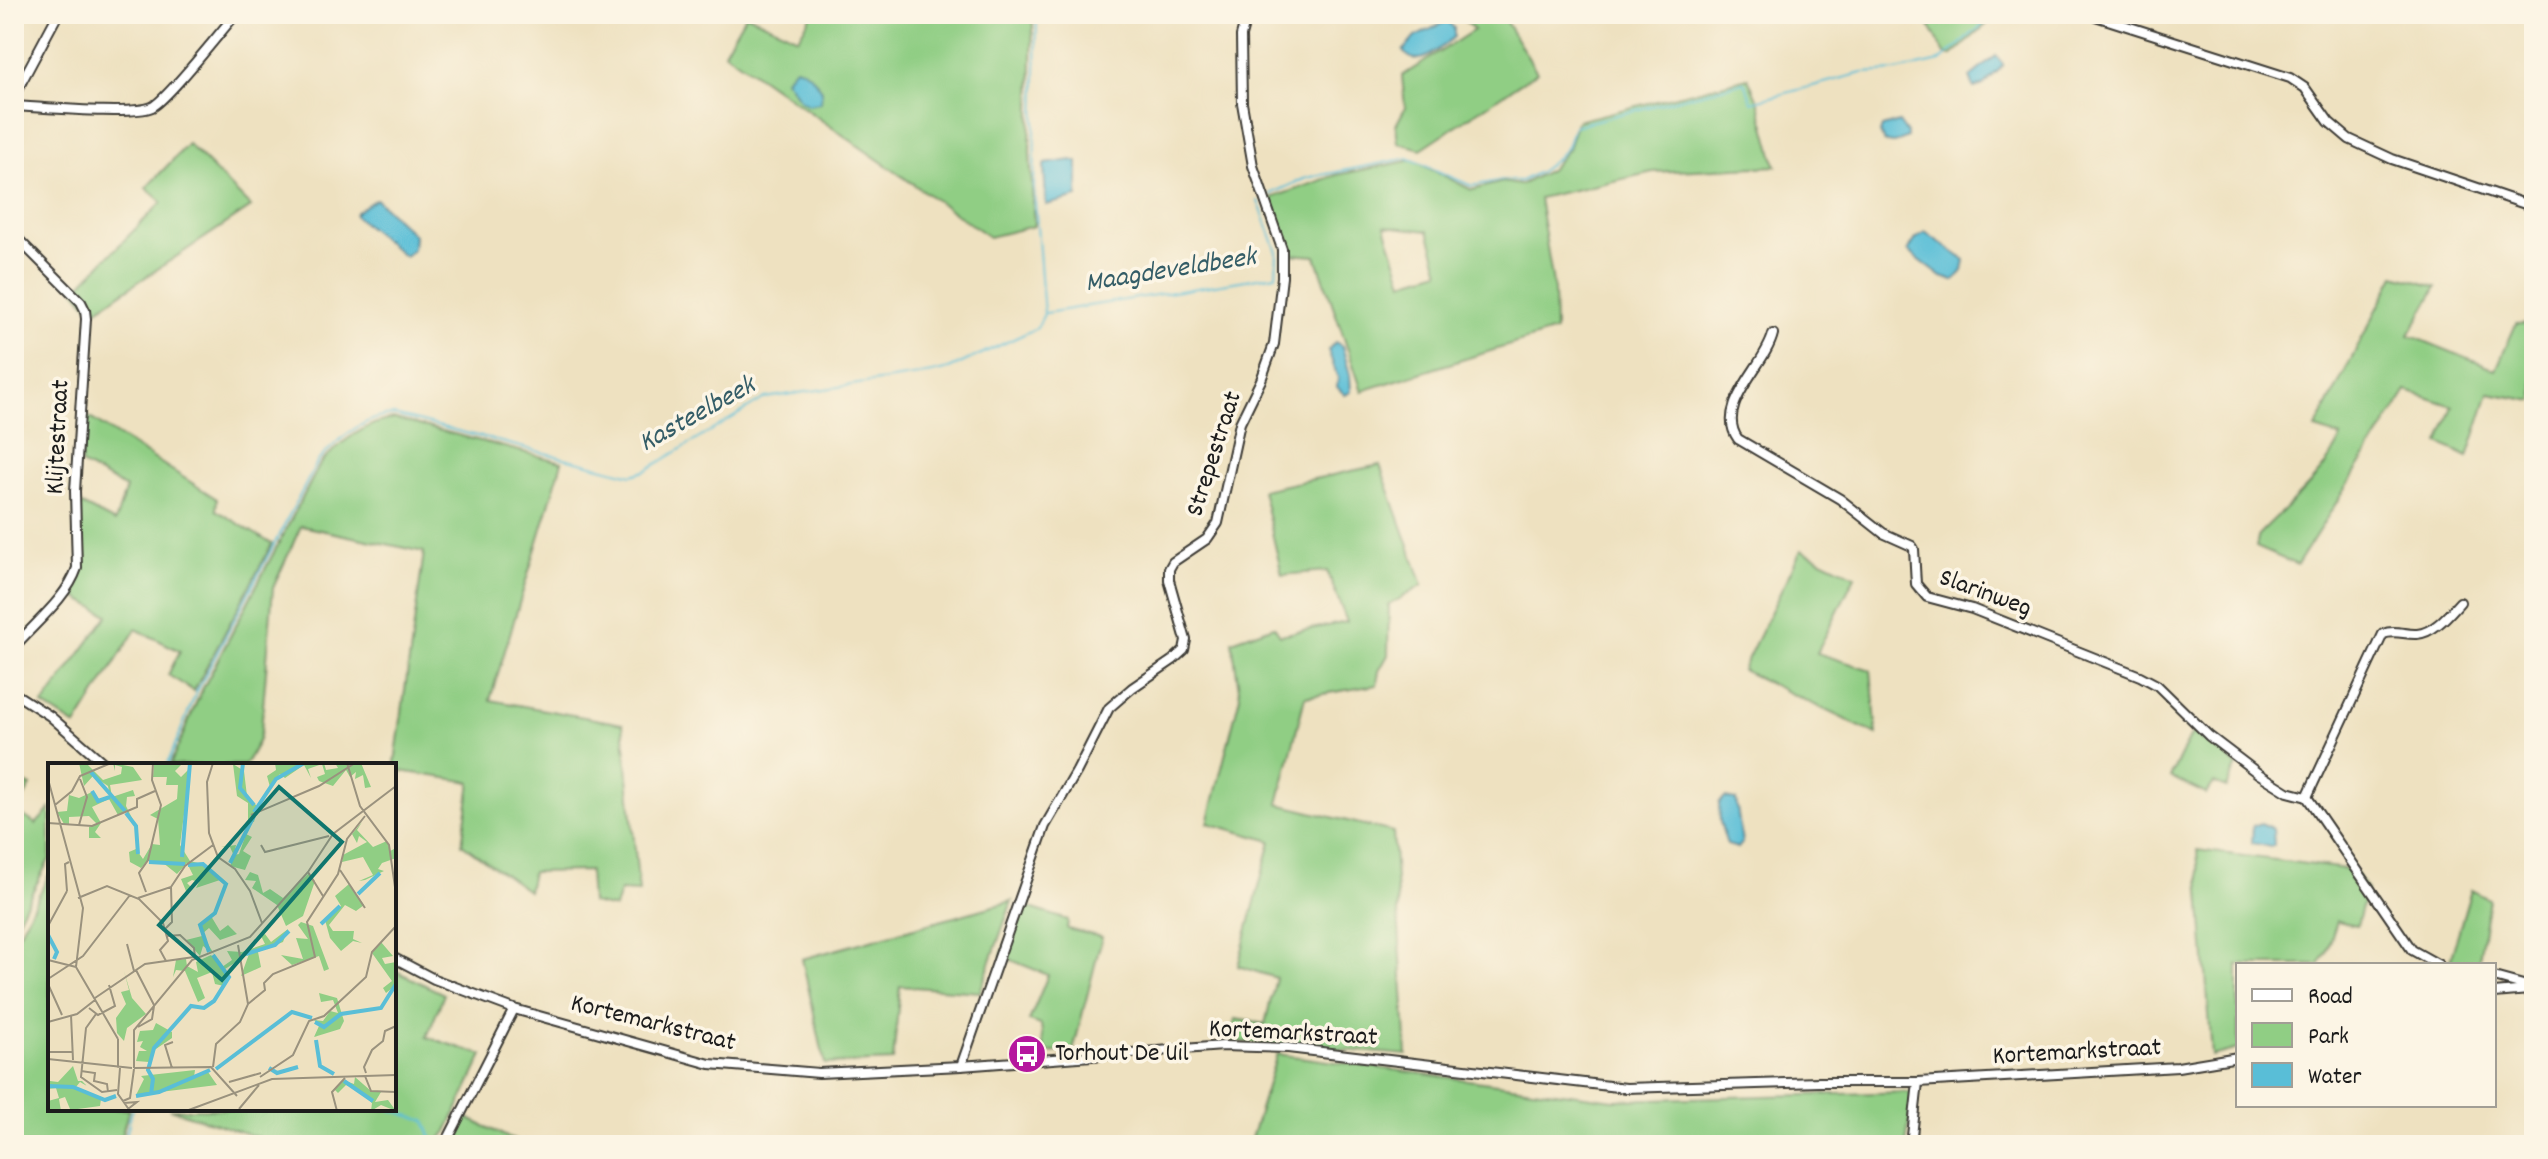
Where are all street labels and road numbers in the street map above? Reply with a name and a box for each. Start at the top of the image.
street label: Klijtestraat [38,378,81,495]
street label: Strepestraat [1177,386,1253,521]
street label: Slarinweg [1934,560,2036,628]
street label: Kortemarkstraat [567,986,740,1062]
street label: Kortemarkstraat [1208,1011,1379,1057]
street label: Kortemarkstraat [1992,1030,2163,1076]

